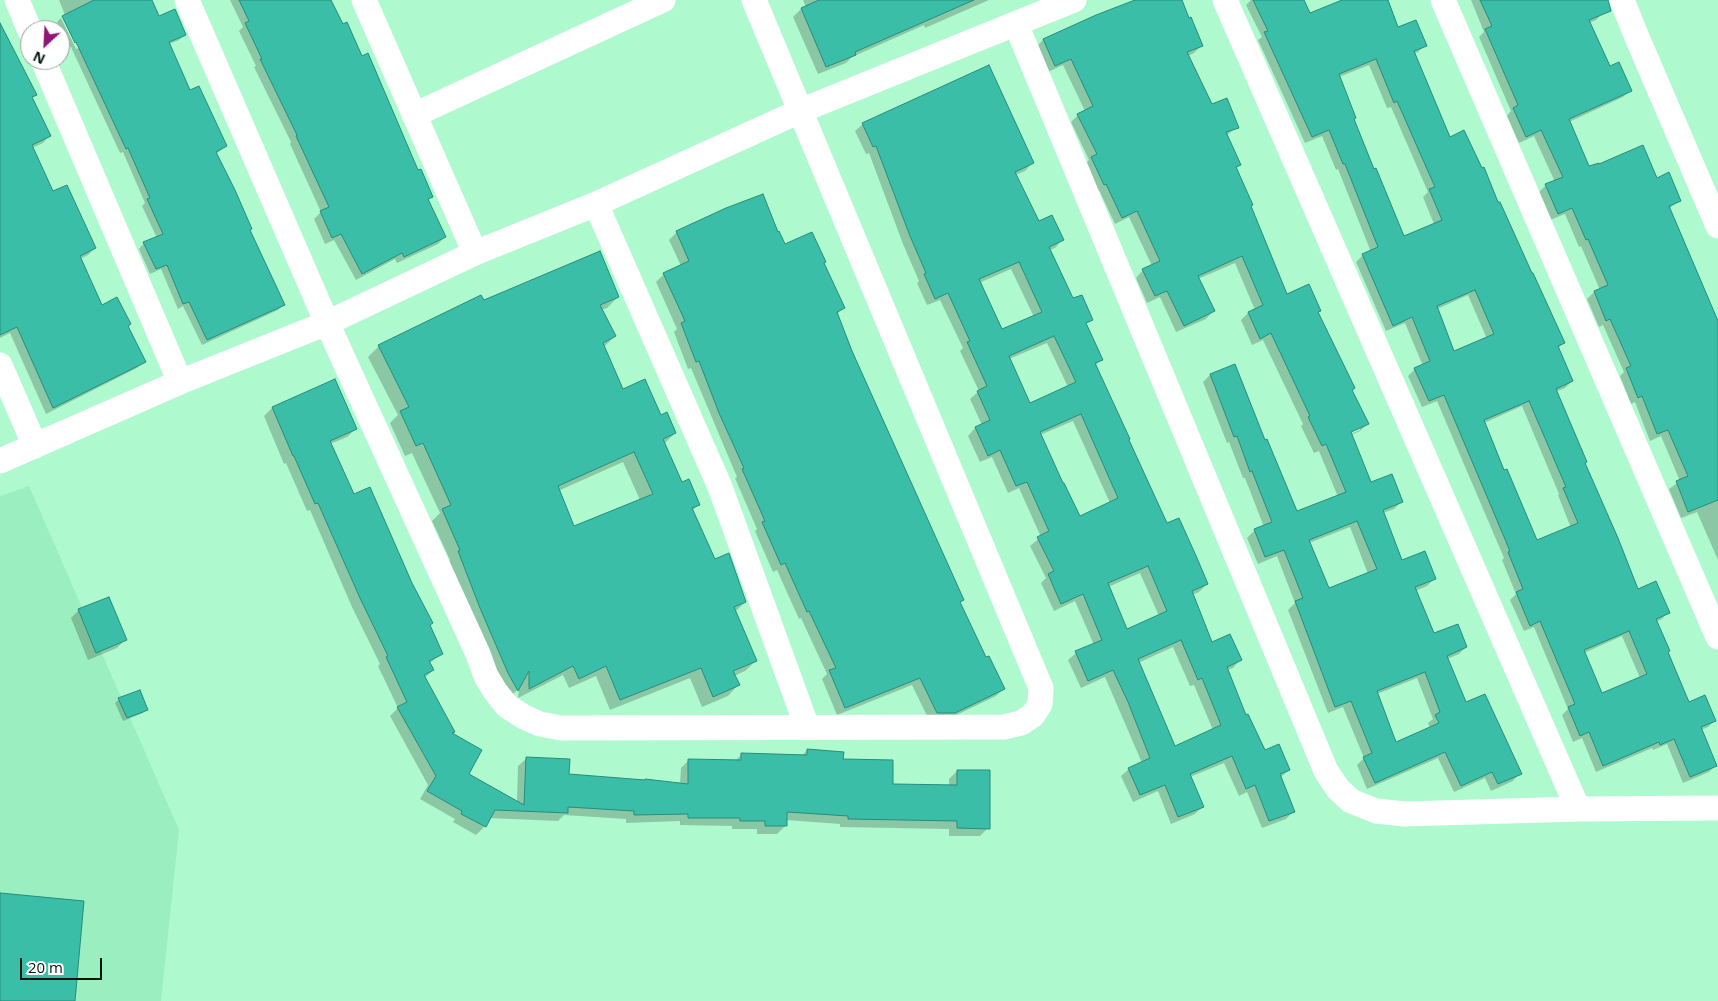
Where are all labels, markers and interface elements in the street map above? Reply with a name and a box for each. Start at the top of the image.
north arrow [20,20,70,70]
text: N [30,47,48,69]
scale bar [22,948,105,980]
text: 20 m [28,957,63,977]

